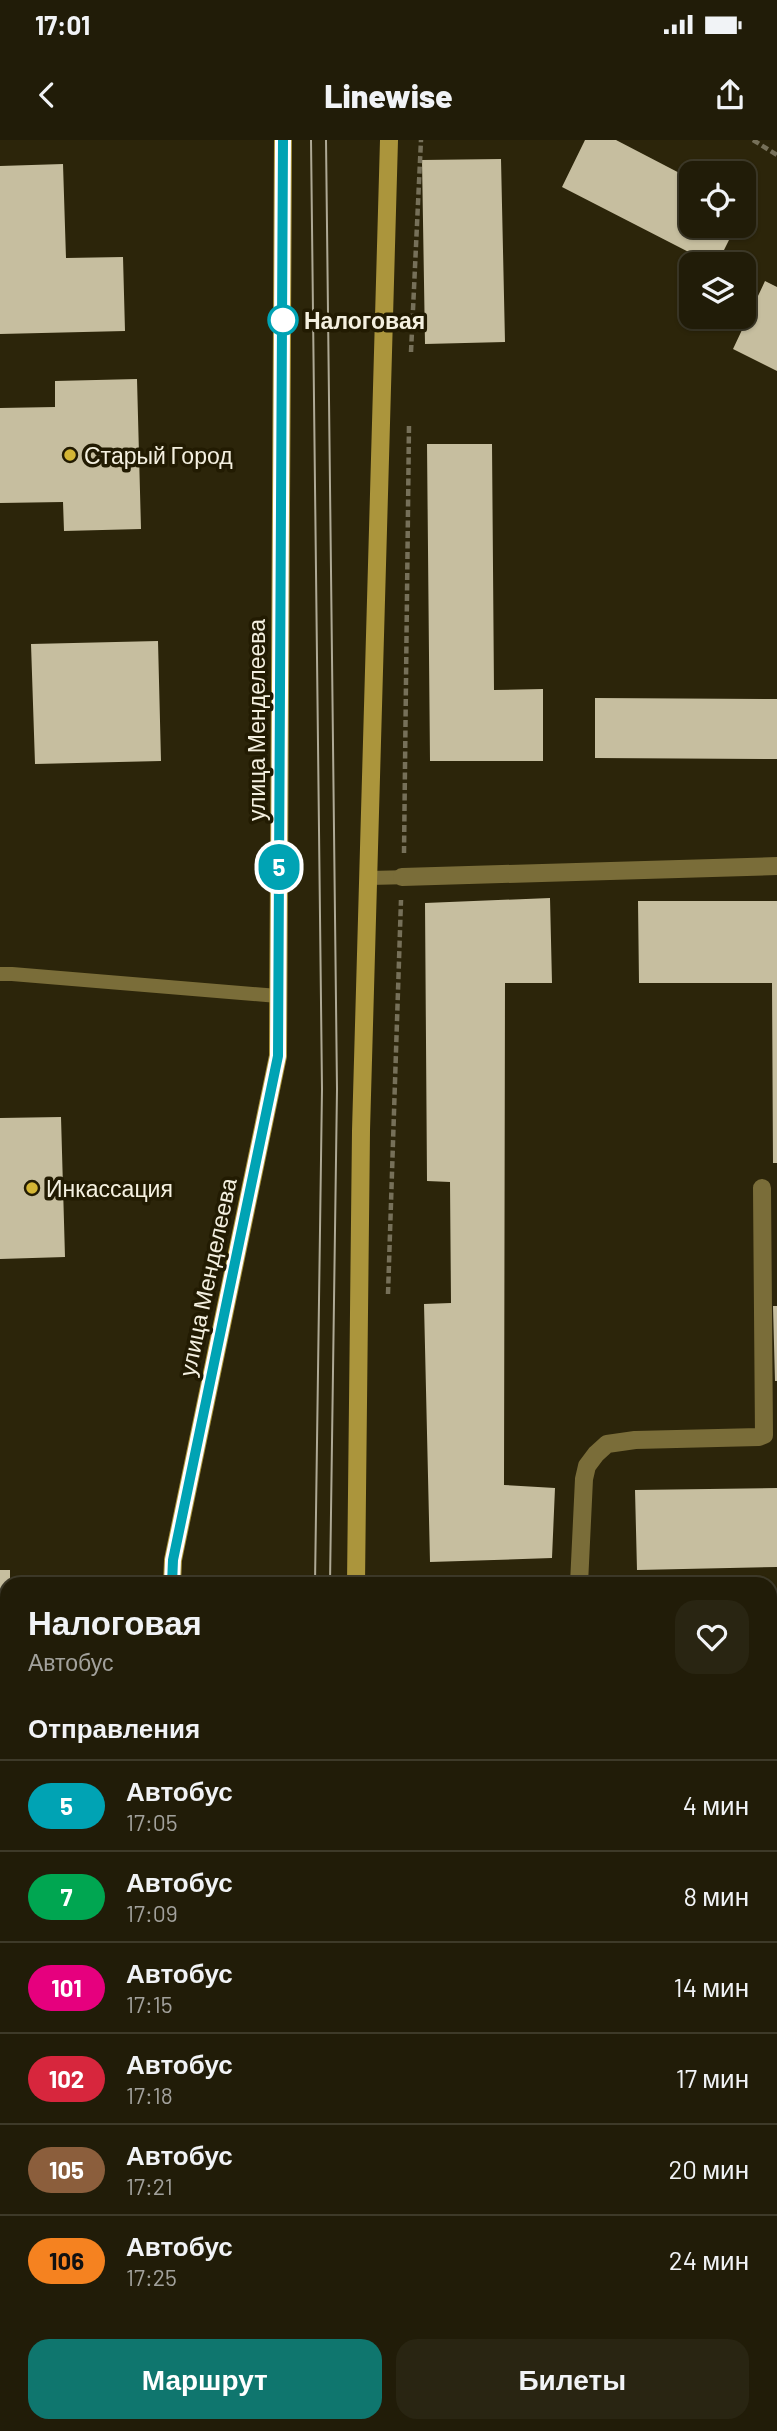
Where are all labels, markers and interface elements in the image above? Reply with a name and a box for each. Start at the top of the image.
text: 17:01 [35,9,90,40]
icon: back [28,76,66,114]
text: Linewise [324,76,453,114]
icon: share [711,76,749,114]
map controls [679,161,756,329]
button: locate [679,161,756,238]
button: layers [679,252,756,329]
marker: Налоговая [268,305,298,335]
place label: Налоговая [304,306,425,334]
place label: Старый Город [84,441,233,469]
marker: Старый Город [62,447,78,463]
street label: улица Менделеева [242,619,270,821]
line badge: 5 [256,844,302,890]
text: 5 [273,852,285,881]
place label: Инкассация [46,1174,173,1202]
street label: улица Менделеева [172,1175,242,1379]
marker: Инкассация [24,1180,40,1196]
button: heart [675,1600,749,1674]
text: Налоговая [28,1602,202,1642]
text: Автобус [28,1648,114,1676]
text: Отправления [28,1712,200,1743]
text: Автобус [126,1775,233,1806]
text: 4 мин [683,1789,749,1820]
text: 5 [60,1791,73,1820]
text: 17:05 [126,1808,178,1836]
text: Автобус [126,1866,233,1897]
text: 8 мин [683,1880,749,1911]
text: 7 [61,1882,72,1911]
text: 17:09 [126,1899,178,1927]
text: Автобус [126,1957,233,1988]
text: 14 мин [674,1971,749,2002]
text: 101 [51,1973,82,2002]
text: 17:15 [126,1990,173,2018]
text: Автобус [126,2048,233,2079]
text: 17 мин [676,2062,749,2093]
text: 102 [49,2064,84,2093]
text: 17:18 [126,2081,173,2109]
text: Автобус [126,2139,233,2170]
text: 20 мин [668,2153,749,2184]
text: 105 [49,2155,84,2184]
text: 17:21 [126,2172,173,2200]
text: Автобус [126,2230,233,2261]
text: 24 мин [669,2244,749,2275]
text: 106 [49,2246,84,2275]
text: 17:25 [126,2263,177,2291]
button: Маршрут [28,2339,382,2419]
button: Билеты [396,2339,749,2419]

